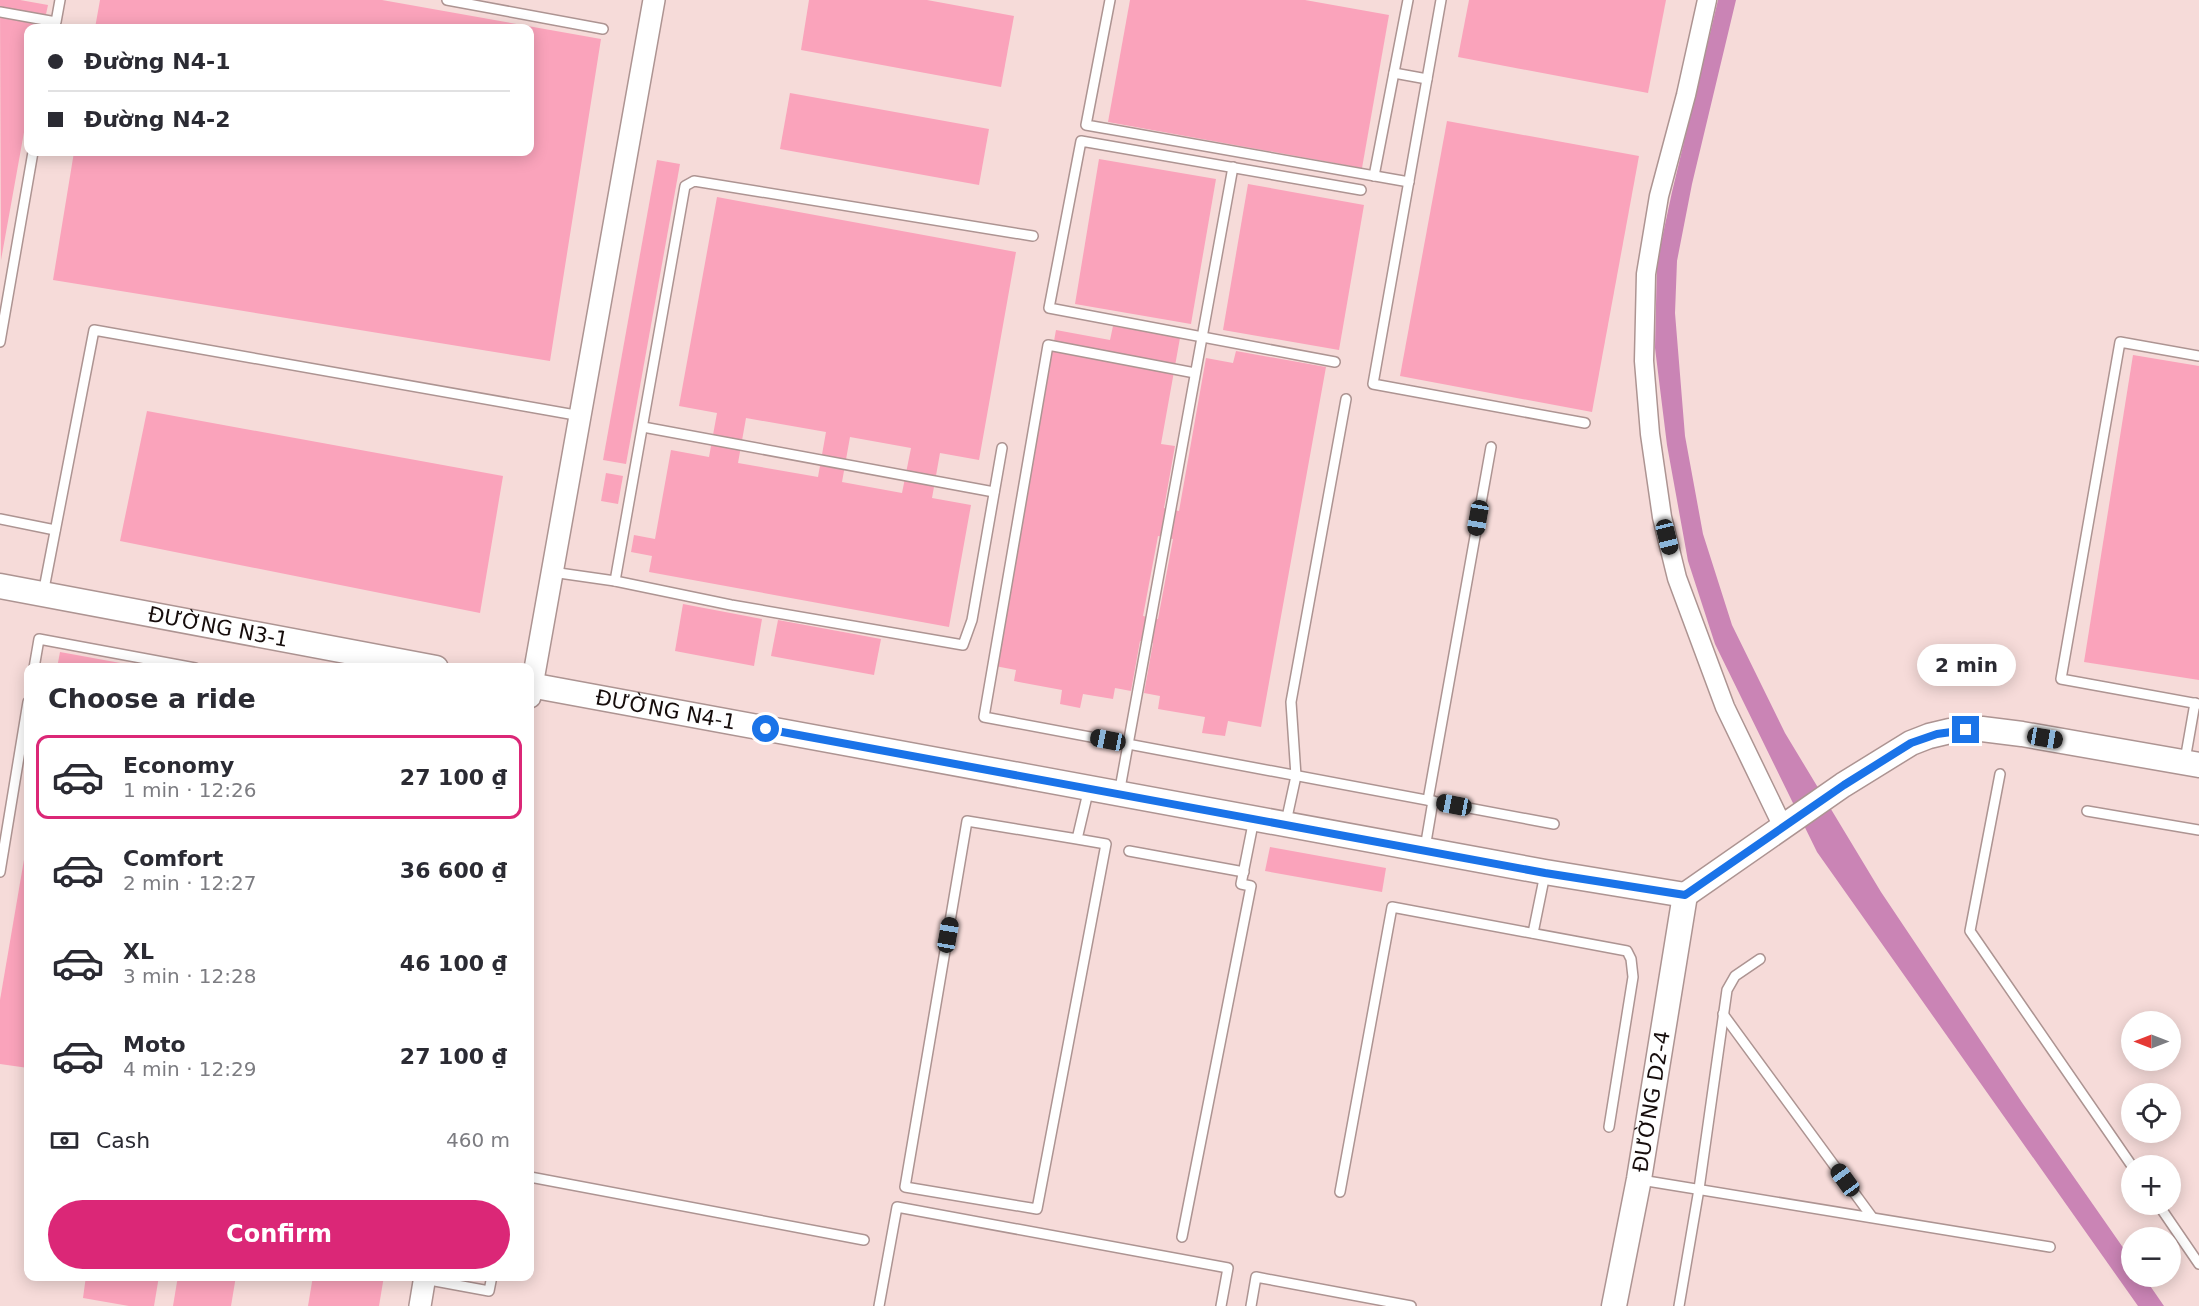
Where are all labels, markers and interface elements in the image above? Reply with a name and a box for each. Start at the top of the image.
text: Đường N4-1 [84,49,230,74]
text: Đường N4-2 [84,107,230,132]
car [1466,499,1490,537]
car [1654,517,1680,557]
street label: ĐƯỜNG N3-1 [146,602,290,652]
callout: 2 min [1916,643,2016,685]
text: 2 min [1935,653,1998,677]
text: Choose a ride [48,683,256,714]
street label: ĐƯỜNG N4-1 [594,685,738,735]
route start [752,715,779,742]
route end [1952,716,1979,743]
car [2026,726,2064,750]
car [1089,728,1127,752]
icon: car [51,750,105,804]
text: Economy [123,753,234,778]
text: 27 100 ₫ [400,765,507,790]
text: 1 min · 12:26 [123,778,257,802]
car [1435,793,1473,817]
icon: car [51,843,105,897]
text: Comfort [123,846,223,871]
text: 36 600 ₫ [400,858,507,883]
text: 2 min · 12:27 [123,871,257,895]
car [936,916,960,954]
icon: car [51,936,105,990]
text: XL [123,939,154,964]
text: 46 100 ₫ [400,951,507,976]
text: 3 min · 12:28 [123,964,257,988]
north arrow [2121,1011,2181,1071]
map controls [2121,1011,2181,1287]
icon: car [51,1029,105,1083]
street label: ĐƯỜNG D2-4 [1628,1029,1675,1174]
text: Moto [123,1032,186,1057]
text: 27 100 ₫ [400,1044,507,1069]
text: 4 min · 12:29 [123,1057,257,1081]
button: locate [2121,1083,2181,1143]
icon: cash [48,1124,81,1157]
text: Cash [96,1128,150,1153]
text: 460 m [446,1128,510,1152]
button: + [2121,1155,2181,1215]
car [1827,1160,1863,1200]
button: Confirm [48,1200,510,1269]
button: − [2121,1227,2181,1287]

